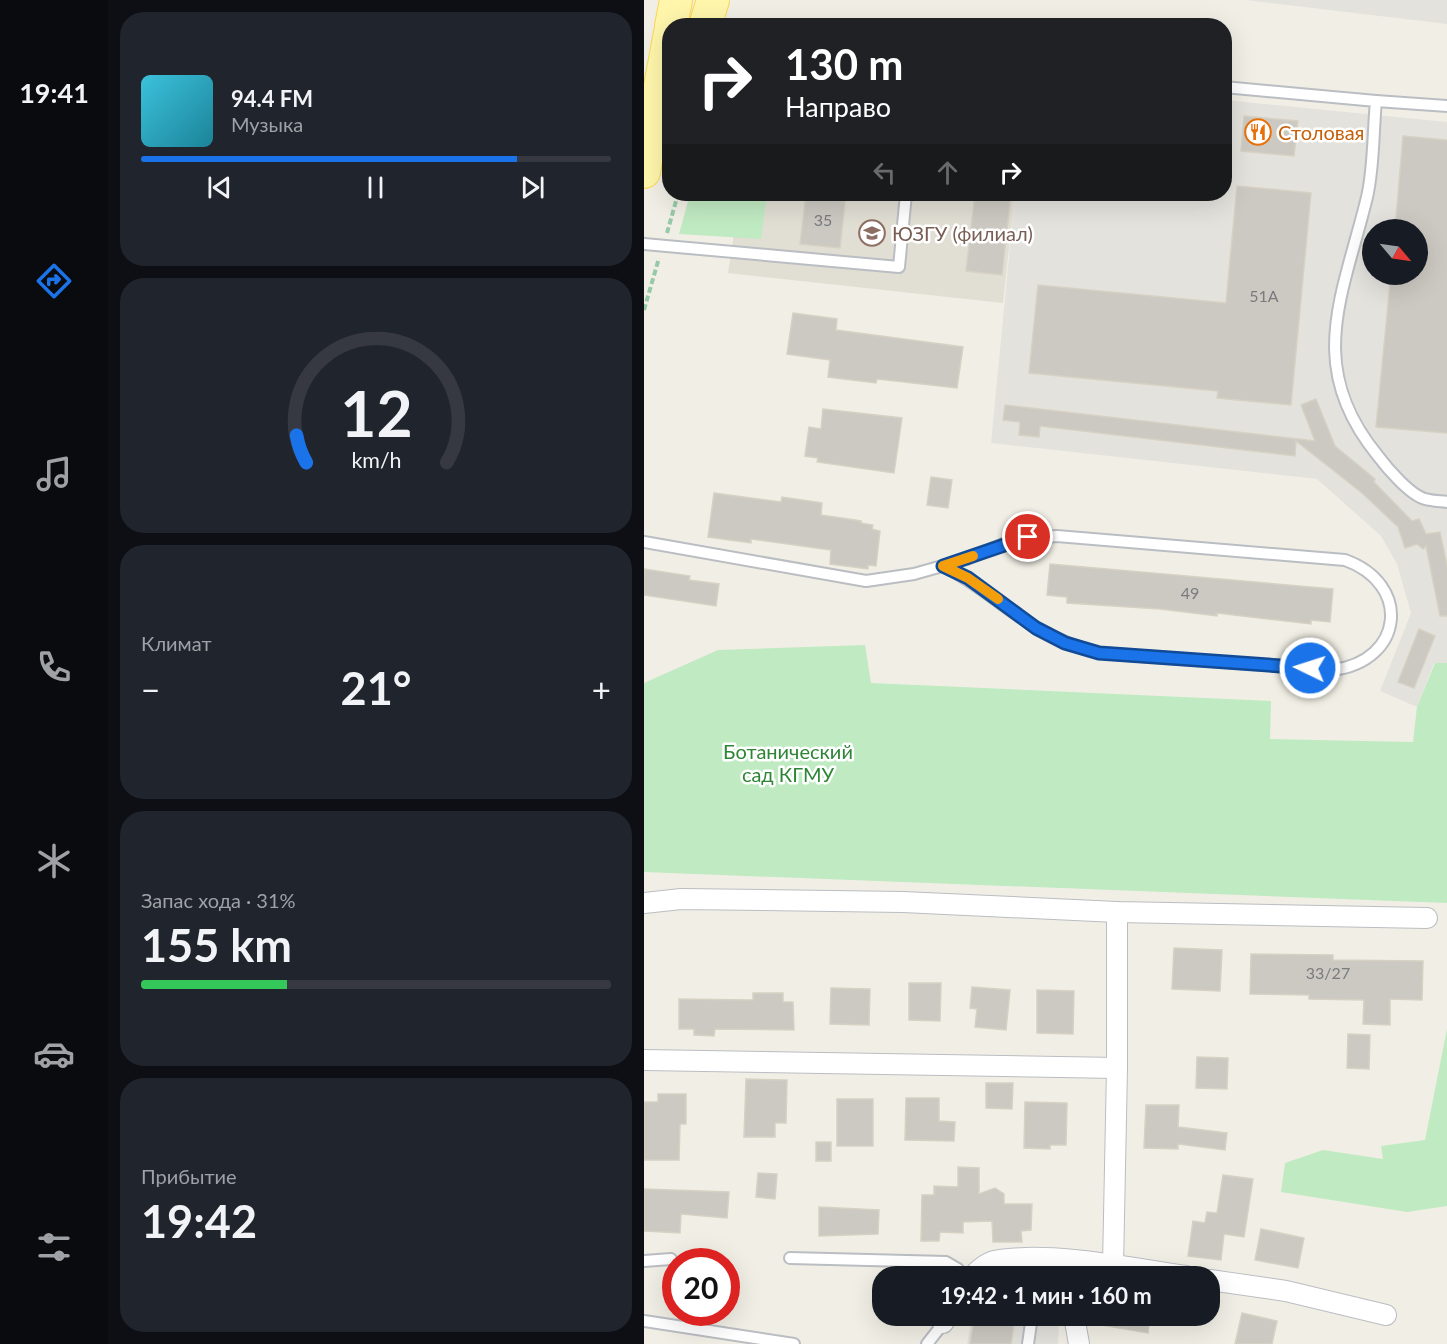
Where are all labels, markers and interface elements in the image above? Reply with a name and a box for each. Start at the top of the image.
text: 130 m [785,39,903,89]
icon: right [686,42,764,120]
text: 19:41 [19,76,89,109]
text: 94.4 FM [231,85,313,112]
text: Направо [785,90,891,123]
text: Музыка [231,112,303,136]
restaurant icon: Столовая [1243,117,1273,147]
place label: Столовая [1278,120,1364,144]
icon: left [868,156,901,189]
icon: ahead [931,156,964,189]
icon: right [994,156,1027,189]
icon: previous [203,171,236,204]
icon: pause [359,171,392,204]
icon: next [516,171,549,204]
house number: 35 [814,210,832,229]
school or university icon: ЮЗГУ (филиал) [857,218,887,248]
north arrow [1362,219,1428,285]
map controls [1362,219,1428,285]
place label: ЮЗГУ (филиал) [892,221,1033,245]
icon: directions [33,260,75,302]
house number: 51А [1249,286,1279,305]
text: 12 [340,375,412,450]
text: km/h [351,447,401,473]
icon: music [33,453,75,495]
pin [1002,511,1053,562]
icon: arrive [1011,520,1044,553]
house number: 49 [1181,583,1199,602]
text: Климат [141,631,212,655]
position arrow [1278,636,1342,700]
icon: phone [33,646,75,688]
text: 21° [341,661,411,715]
text: − [141,669,160,709]
text: + [592,669,611,709]
park label: Ботанический сад КГМУ [723,739,853,786]
icon: climate [33,840,75,882]
text: Запас хода · 31% [141,888,296,912]
text: 155 km [141,918,292,972]
house number: 33/27 [1306,963,1350,982]
icon: car [33,1033,75,1075]
text: Прибытие [141,1164,237,1188]
text: 19:42 [141,1194,257,1248]
icon: filters [33,1226,75,1268]
speed limit sign: 20 [662,1248,740,1326]
text: 19:42 · 1 мин · 160 m [940,1282,1152,1309]

